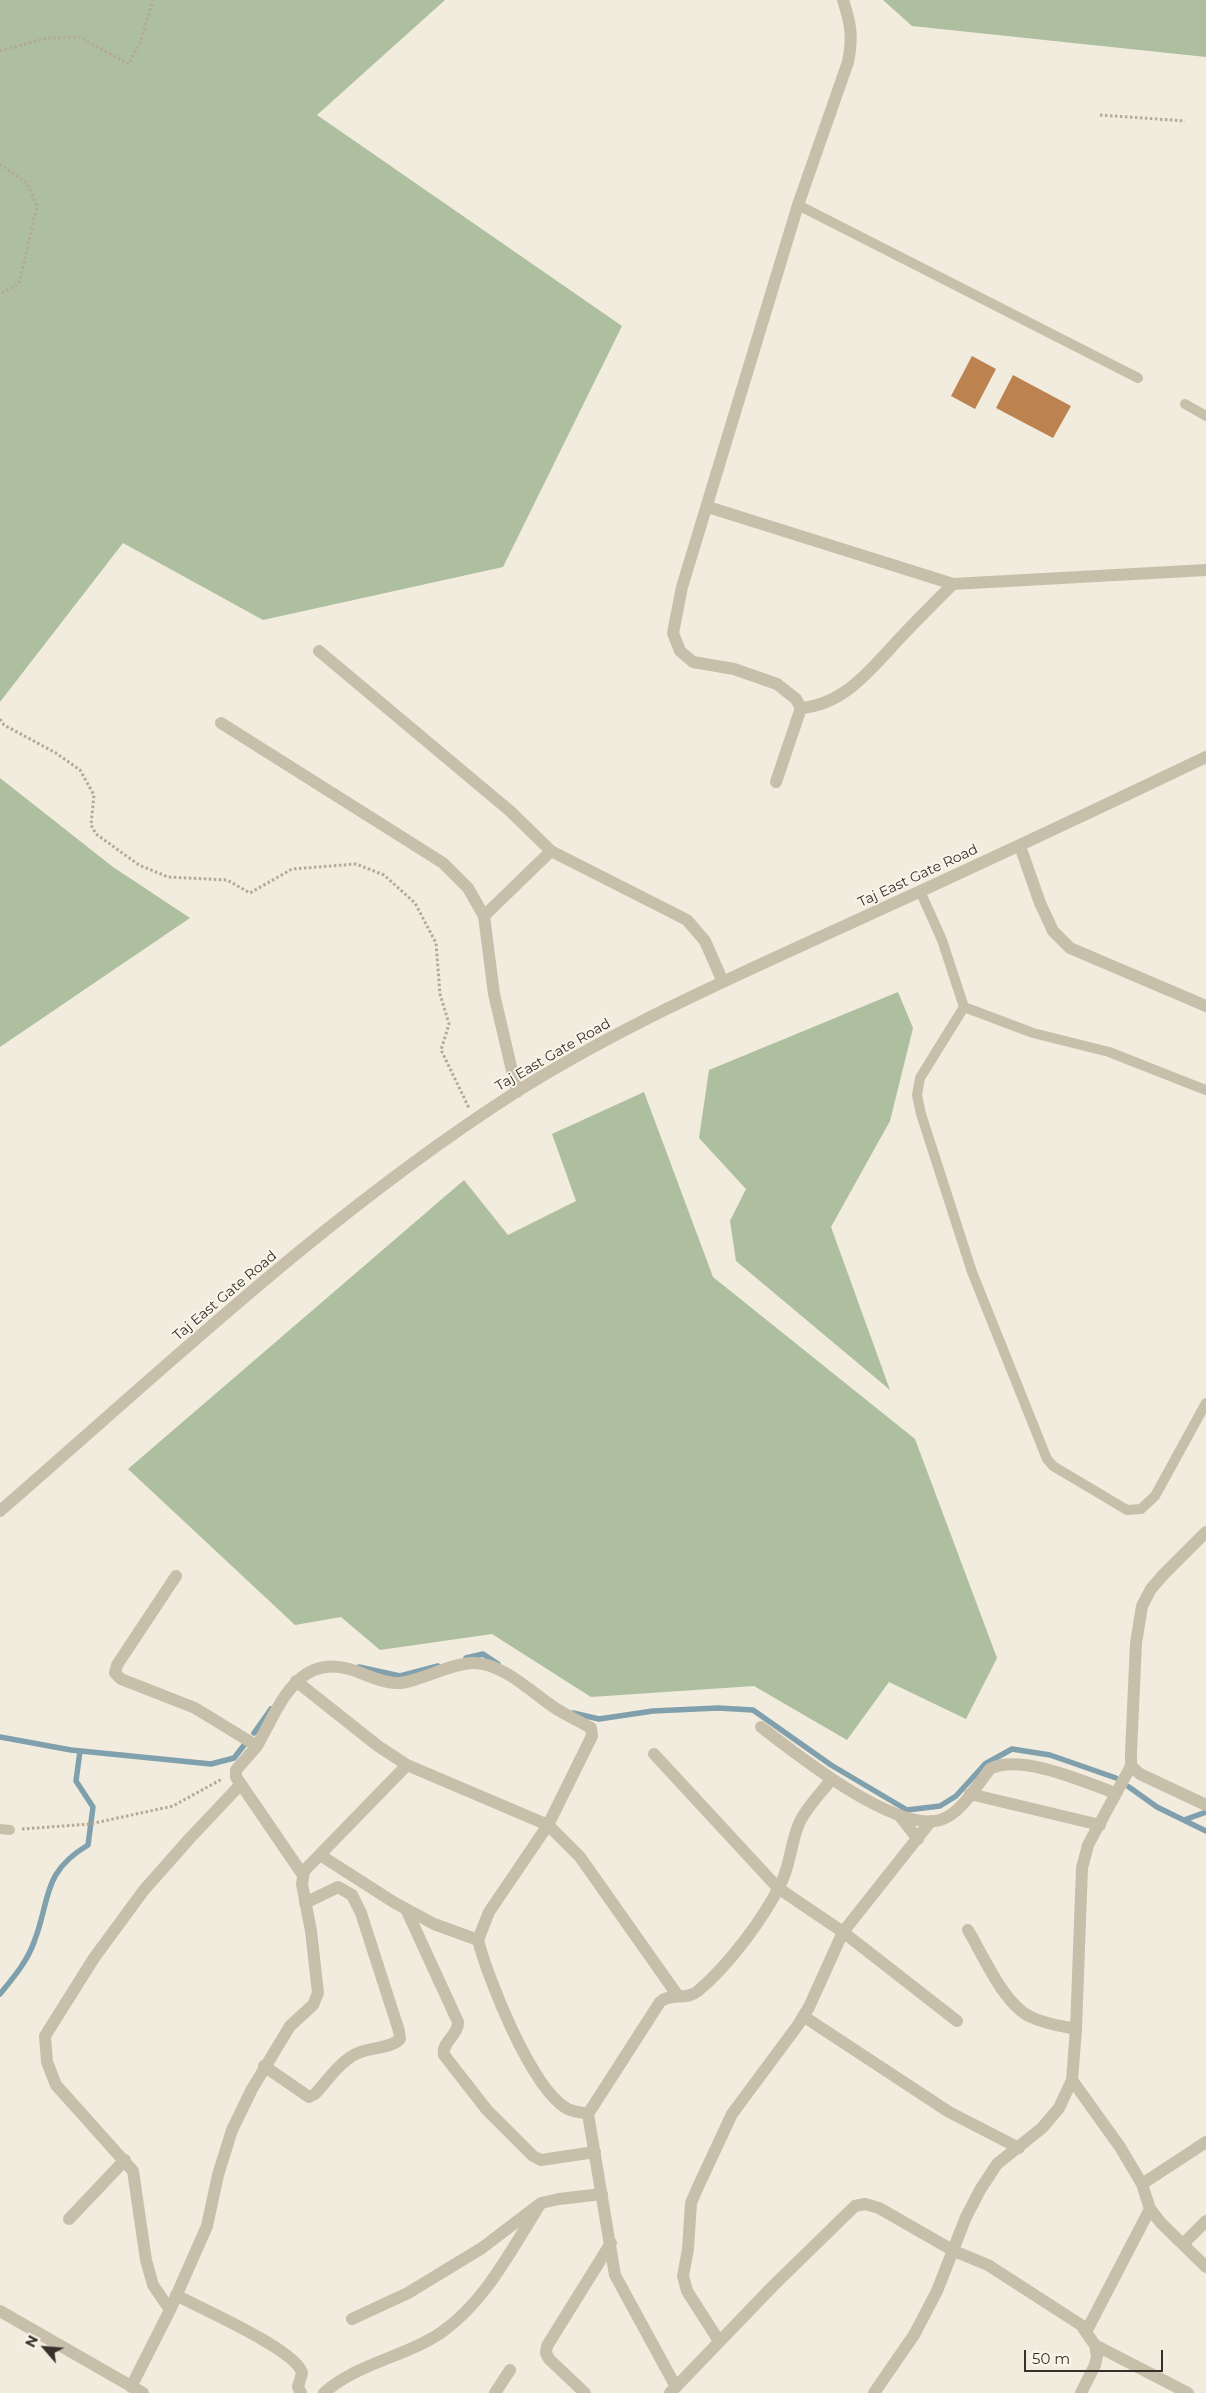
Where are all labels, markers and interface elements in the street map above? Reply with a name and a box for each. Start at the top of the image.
street label: Taj East Gate Road [855,841,981,911]
street label: Taj East Gate Road [492,1015,614,1095]
street label: Taj East Gate Road [170,1248,280,1344]
north arrow [20,2323,70,2373]
text: N [21,2332,42,2350]
scale bar [1026,2340,1165,2372]
text: 50 m [1032,2349,1070,2368]

